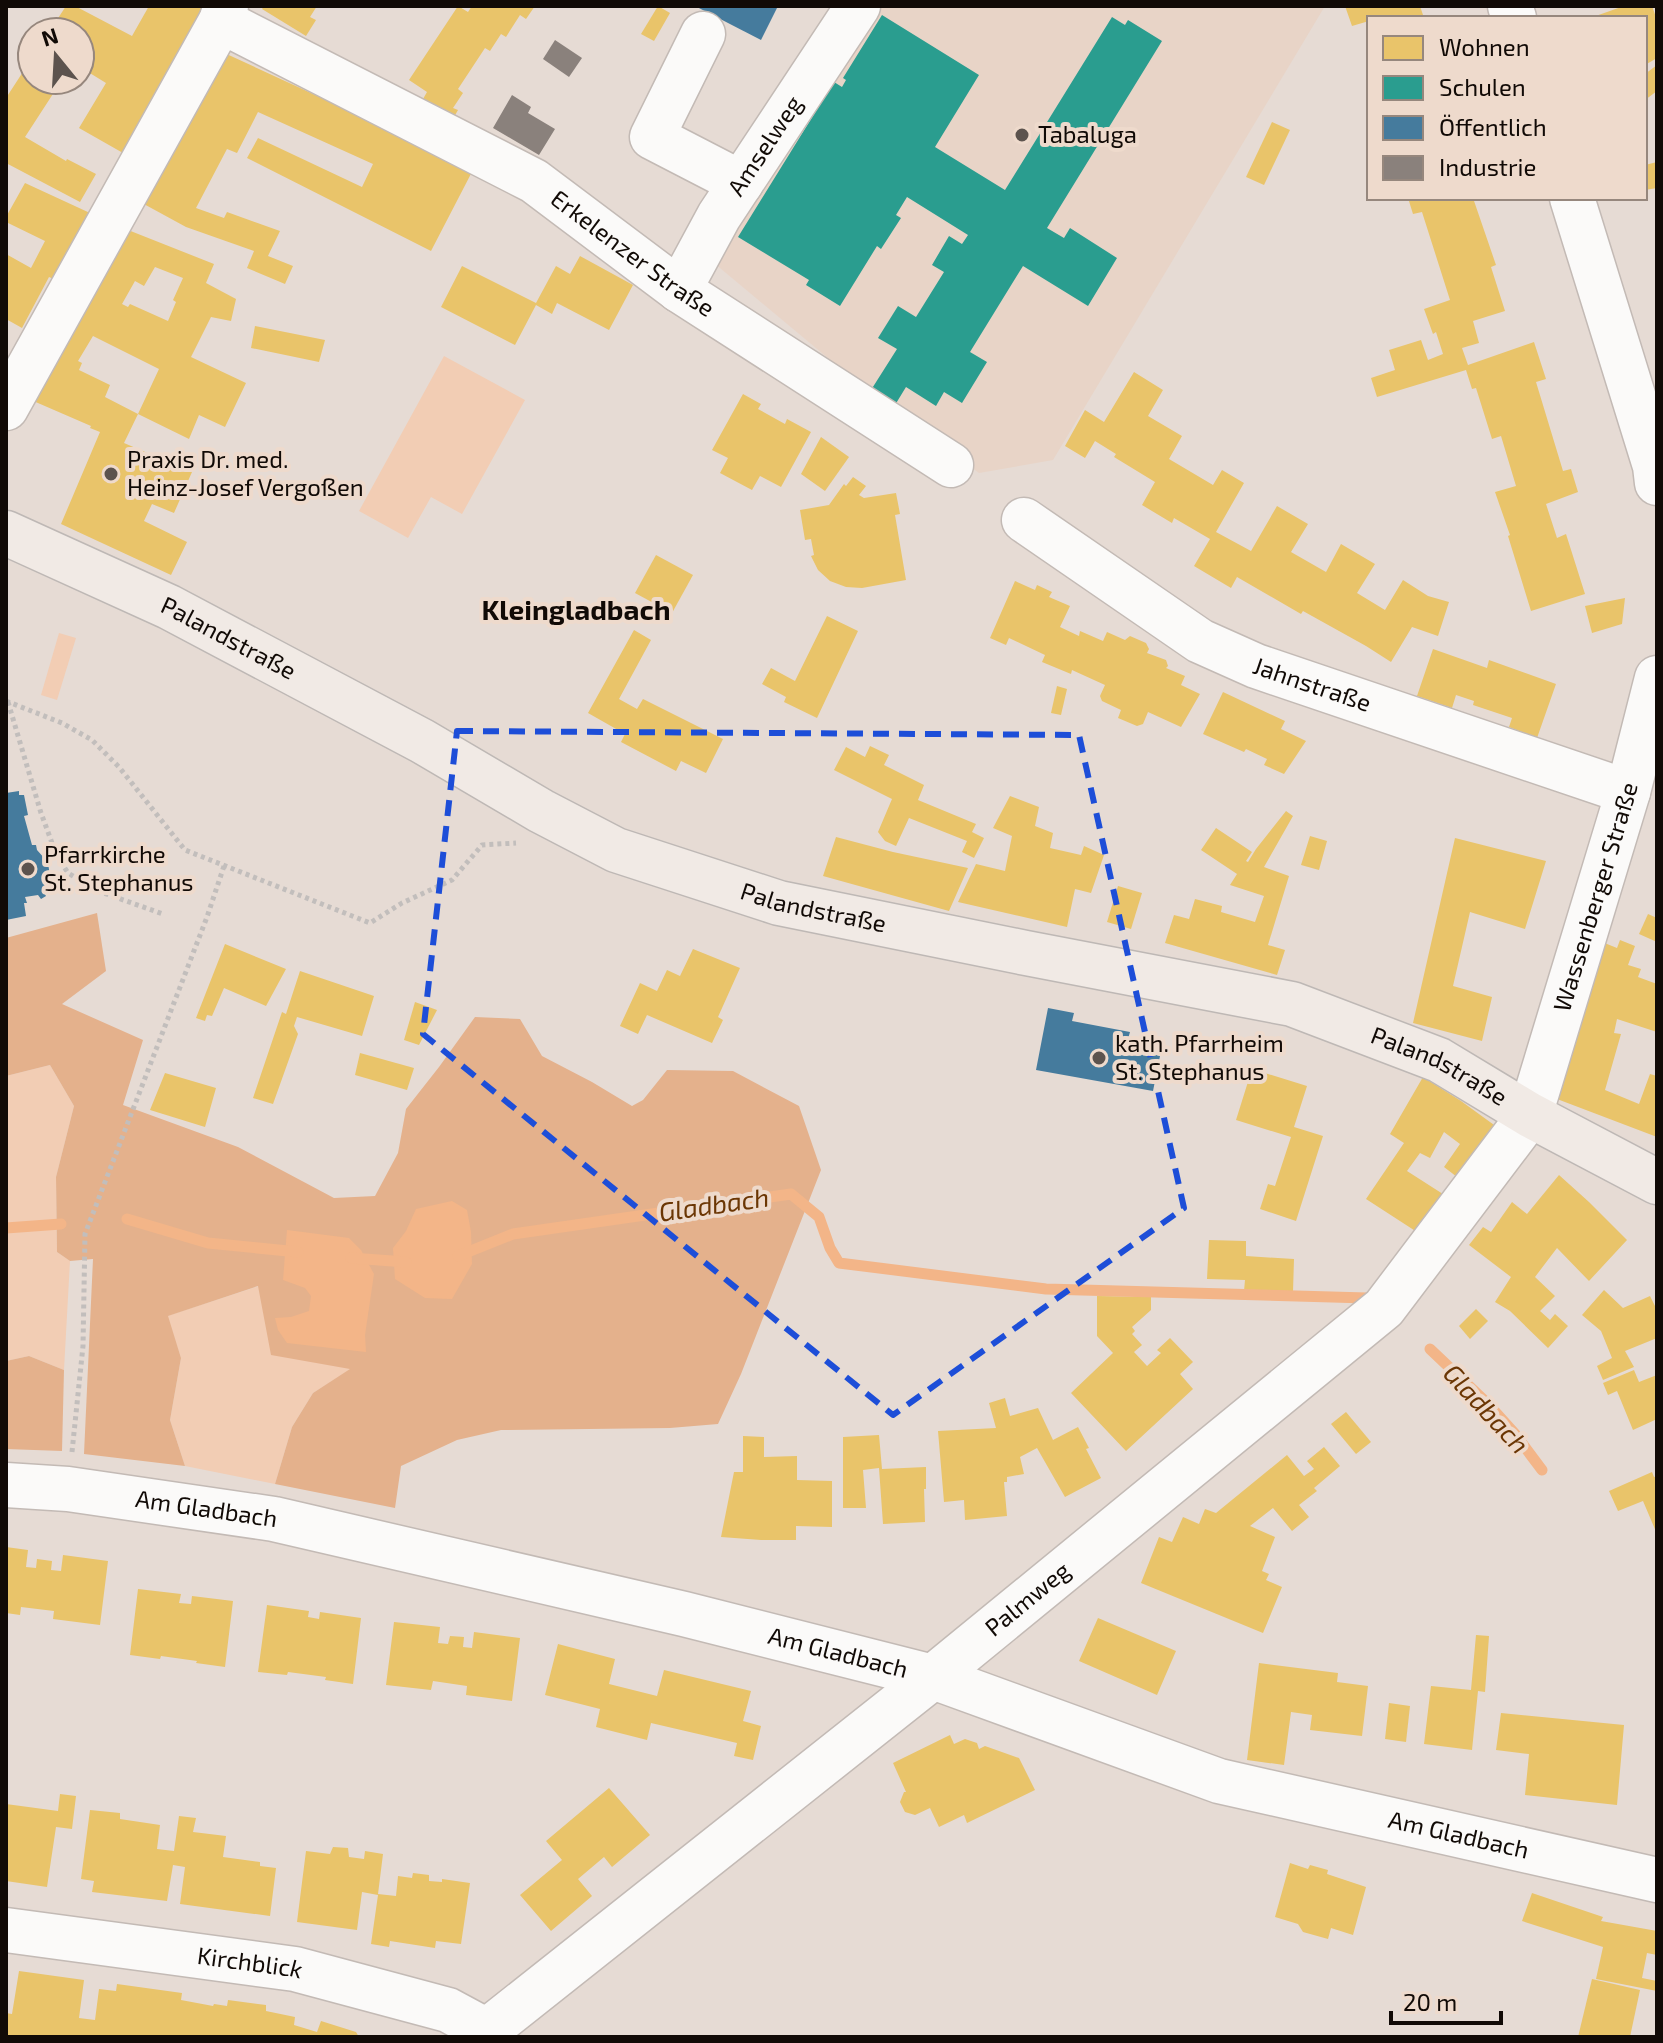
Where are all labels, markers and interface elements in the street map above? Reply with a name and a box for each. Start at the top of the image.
north arrow [16,16,96,96]
legend [1367,16,1647,200]
text: N [38,21,61,51]
text: Wohnen [1439,32,1530,61]
text: Schulen [1439,72,1526,101]
street label: Amselweg [721,90,808,201]
text: Öffentlich [1439,112,1547,141]
place label: Tabaluga [1038,119,1137,148]
marker: Tabaluga [1013,126,1031,144]
text: Industrie [1439,152,1536,181]
street label: Erkelenzer Straße [546,183,720,322]
place label: Praxis Dr. med. Heinz-Josef Vergoßen [127,444,364,501]
marker: Praxis Dr. med. Heinz-Josef Vergoßen [102,465,120,483]
street label: Palandstraße [157,589,301,685]
district label: Kleingladbach [481,592,671,626]
street label: Jahnstraße [1250,650,1375,717]
street label: Wassenberger Straße [1546,779,1643,1015]
place label: Pfarrkirche St. Stephanus [44,839,194,896]
marker: Pfarrkirche St. Stephanus [19,860,37,878]
street label: Palandstraße [737,876,889,937]
street label: Palandstraße [1367,1020,1513,1111]
place label: kath. Pfarrheim St. Stephanus [1115,1028,1284,1085]
marker: kath. Pfarrheim St. Stephanus [1090,1049,1108,1067]
water label: Gladbach [657,1180,771,1227]
water label: Gladbach [1438,1357,1536,1459]
street label: Am Gladbach [134,1483,280,1532]
street label: Palmweg [978,1555,1075,1642]
street label: Am Gladbach [765,1620,911,1683]
street label: Am Gladbach [1386,1804,1532,1864]
street label: Kirchblick [196,1940,306,1983]
scale bar [1391,1975,1501,2025]
text: 20 m [1403,1987,1457,2016]

